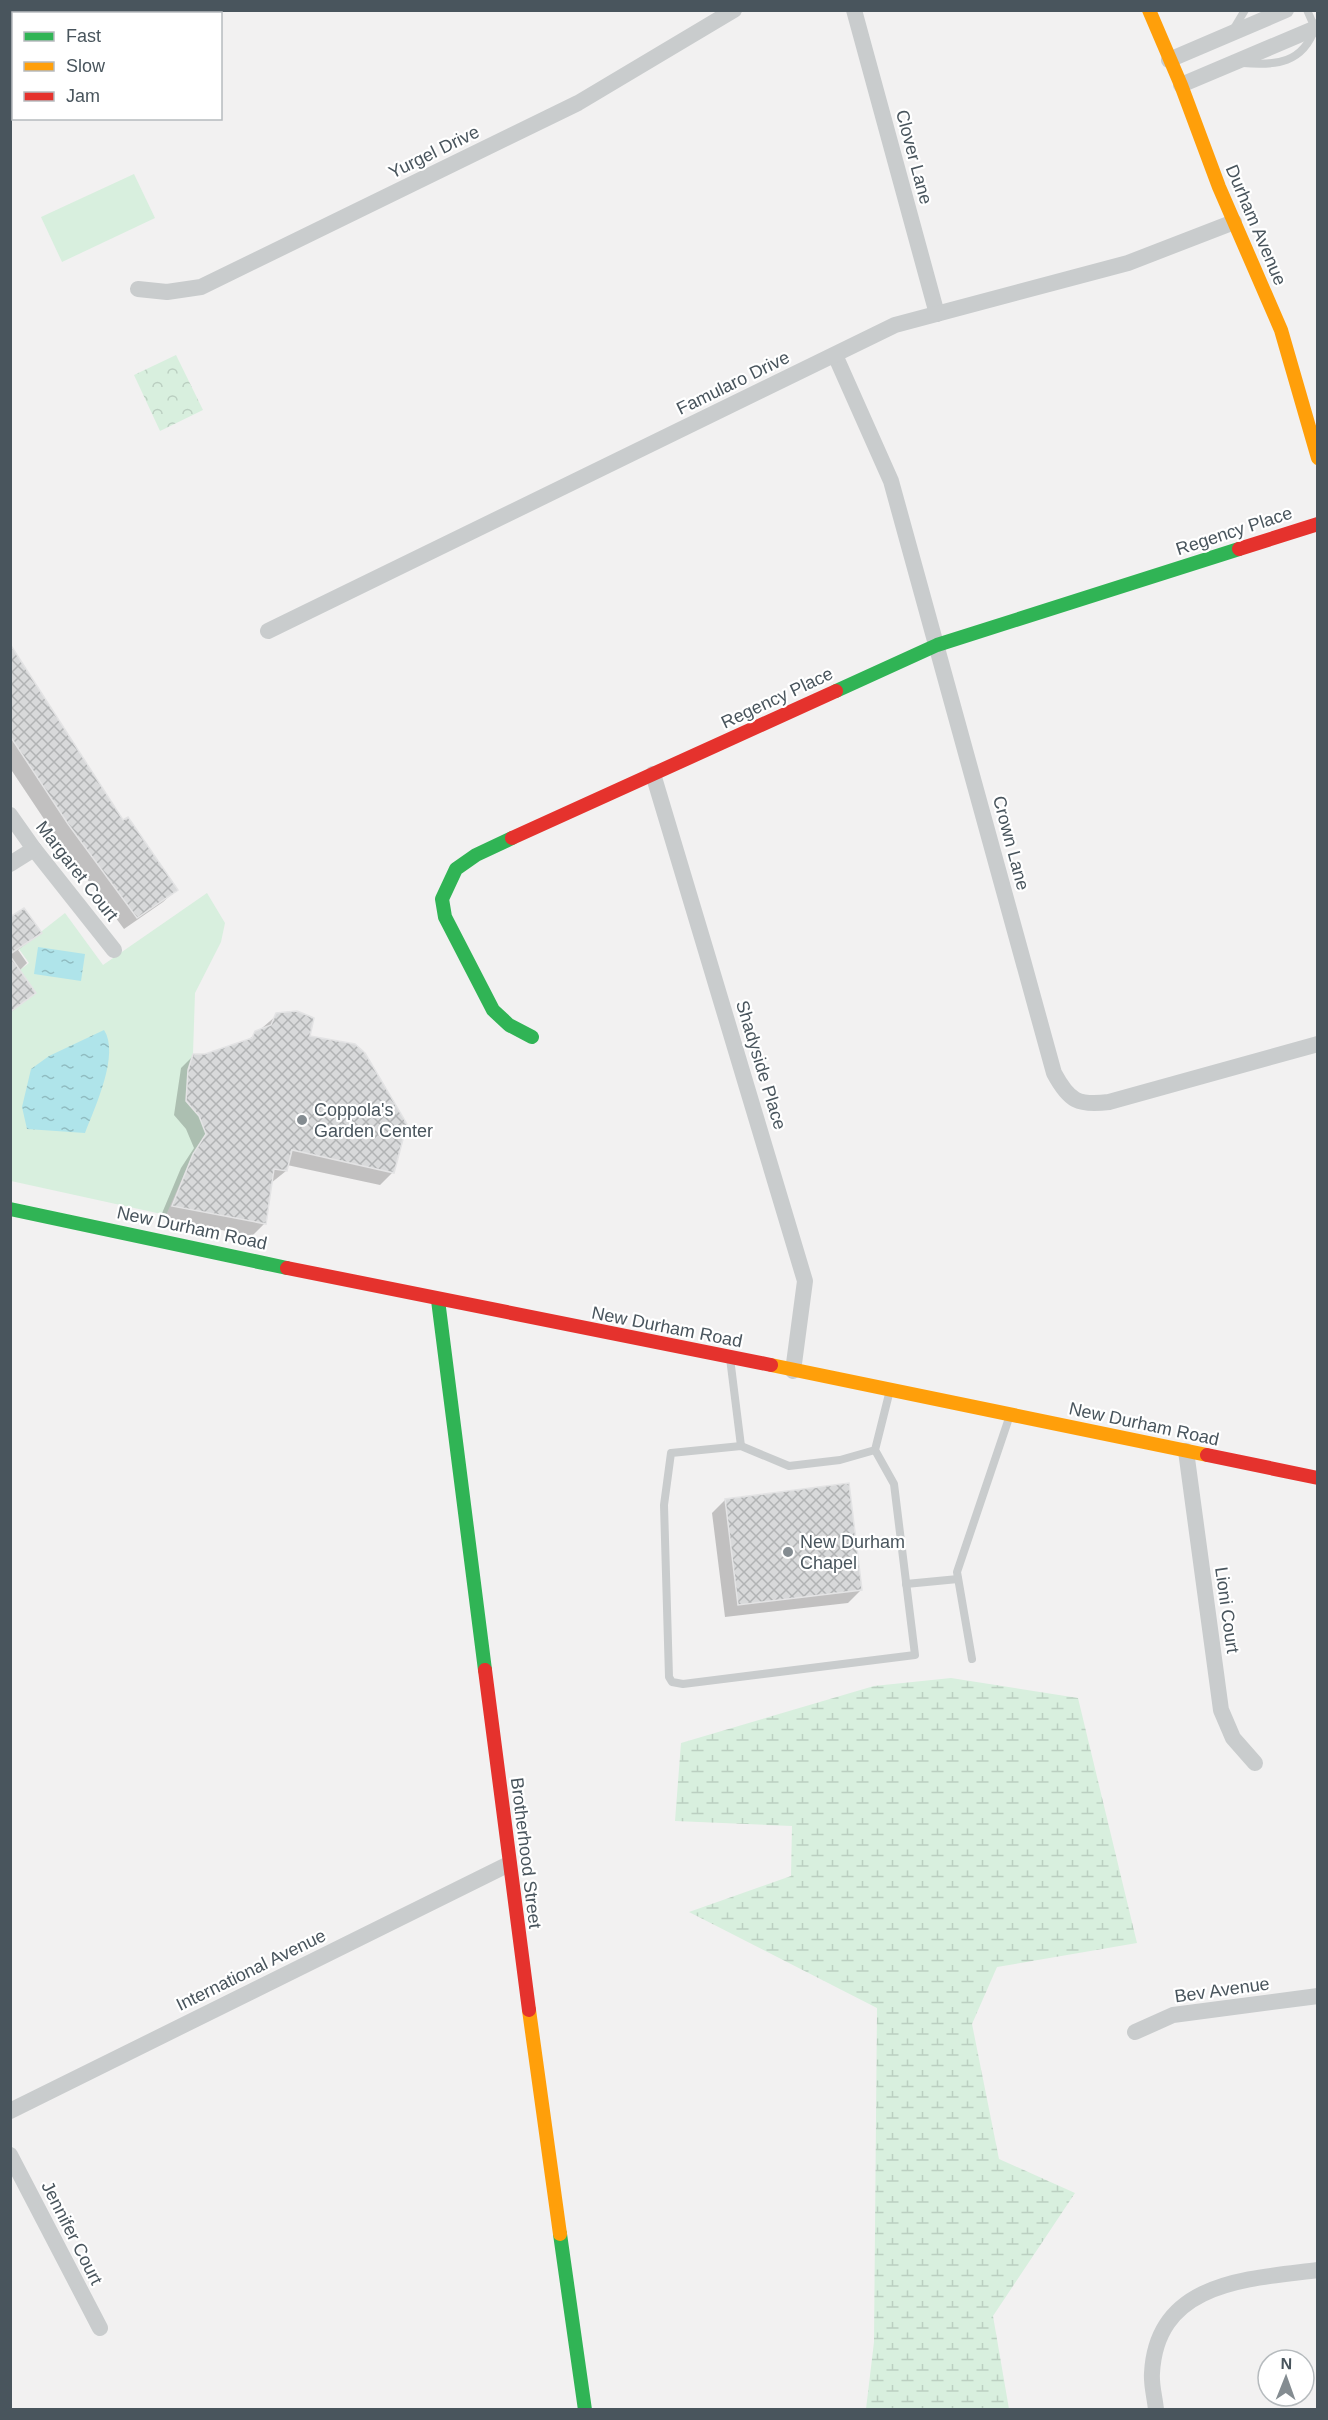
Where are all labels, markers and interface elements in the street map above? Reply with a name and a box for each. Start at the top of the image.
legend [12,12,222,120]
text: Fast [66,26,101,46]
text: Slow [66,56,106,76]
text: Jam [66,86,100,106]
street label: Clover Lane [892,108,936,206]
street label: Yurgel Drive [386,122,482,182]
street label: Durham Avenue [1222,162,1290,288]
street label: Famularo Drive [673,347,793,419]
street label: Regency Place [1173,503,1295,559]
street label: Regency Place [718,663,836,733]
street label: Crown Lane [989,794,1033,892]
street label: Margaret Court [32,817,122,925]
street label: Shadyside Place [732,998,790,1132]
place label: Coppola's Garden Center [314,1100,433,1141]
marker: Coppola's Garden Center [295,1113,309,1127]
street label: New Durham Road [115,1202,269,1254]
street label: New Durham Road [590,1303,744,1351]
street label: New Durham Road [1067,1398,1221,1450]
place label: New Durham Chapel [800,1532,905,1573]
marker: New Durham Chapel [781,1545,795,1559]
street label: Lioni Court [1211,1566,1243,1654]
street label: Brotherhood Street [507,1776,545,1930]
street label: International Avenue [173,1925,329,2015]
street label: Bev Avenue [1173,1973,1271,2007]
street label: Jennifer Court [37,2178,107,2288]
north arrow [1256,2348,1316,2408]
text: N [1280,2355,1292,2372]

